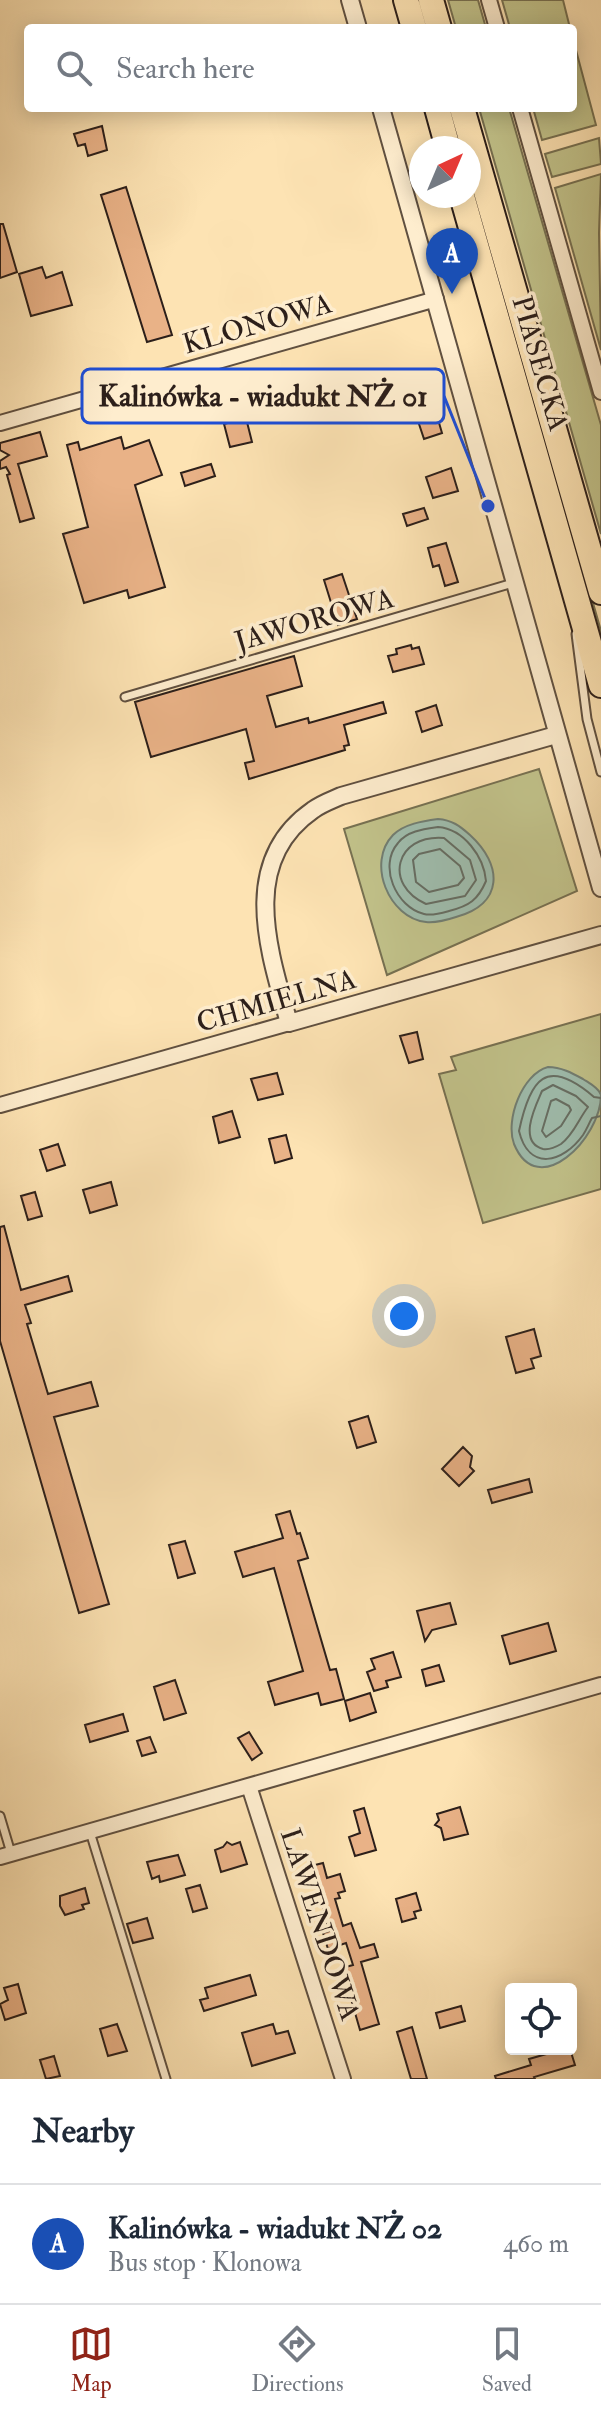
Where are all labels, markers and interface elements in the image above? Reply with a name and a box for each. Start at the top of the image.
search box [24,24,577,112]
icon: search [52,46,96,90]
text: Search here [116,50,255,87]
north arrow [409,136,481,208]
pin: A [426,228,478,294]
street label: KLONOWA [179,286,336,362]
street label: PIASECKA [504,292,576,435]
callout: Kalinówka - wiadukt NŻ 01 [82,369,444,423]
text: Kalinówka - wiadukt NŻ 01 [98,377,428,415]
street label: JAWOROWA [230,581,398,660]
street label: CHMIELNA [192,962,361,1041]
your location [384,1296,424,1336]
street label: LAWENDOWA [272,1824,367,2025]
map controls [505,1983,577,2055]
button: locate [505,1983,577,2055]
text: Nearby [32,2110,134,2153]
text: Kalinówka - wiadukt NŻ 02 [108,2210,442,2247]
text: A [50,2228,66,2260]
text: 460 m [503,2228,569,2260]
text: Bus stop · Klonowa [108,2247,301,2279]
tab: Map [69,2322,113,2398]
tab: Directions [251,2322,344,2398]
tab: Saved [482,2322,532,2398]

